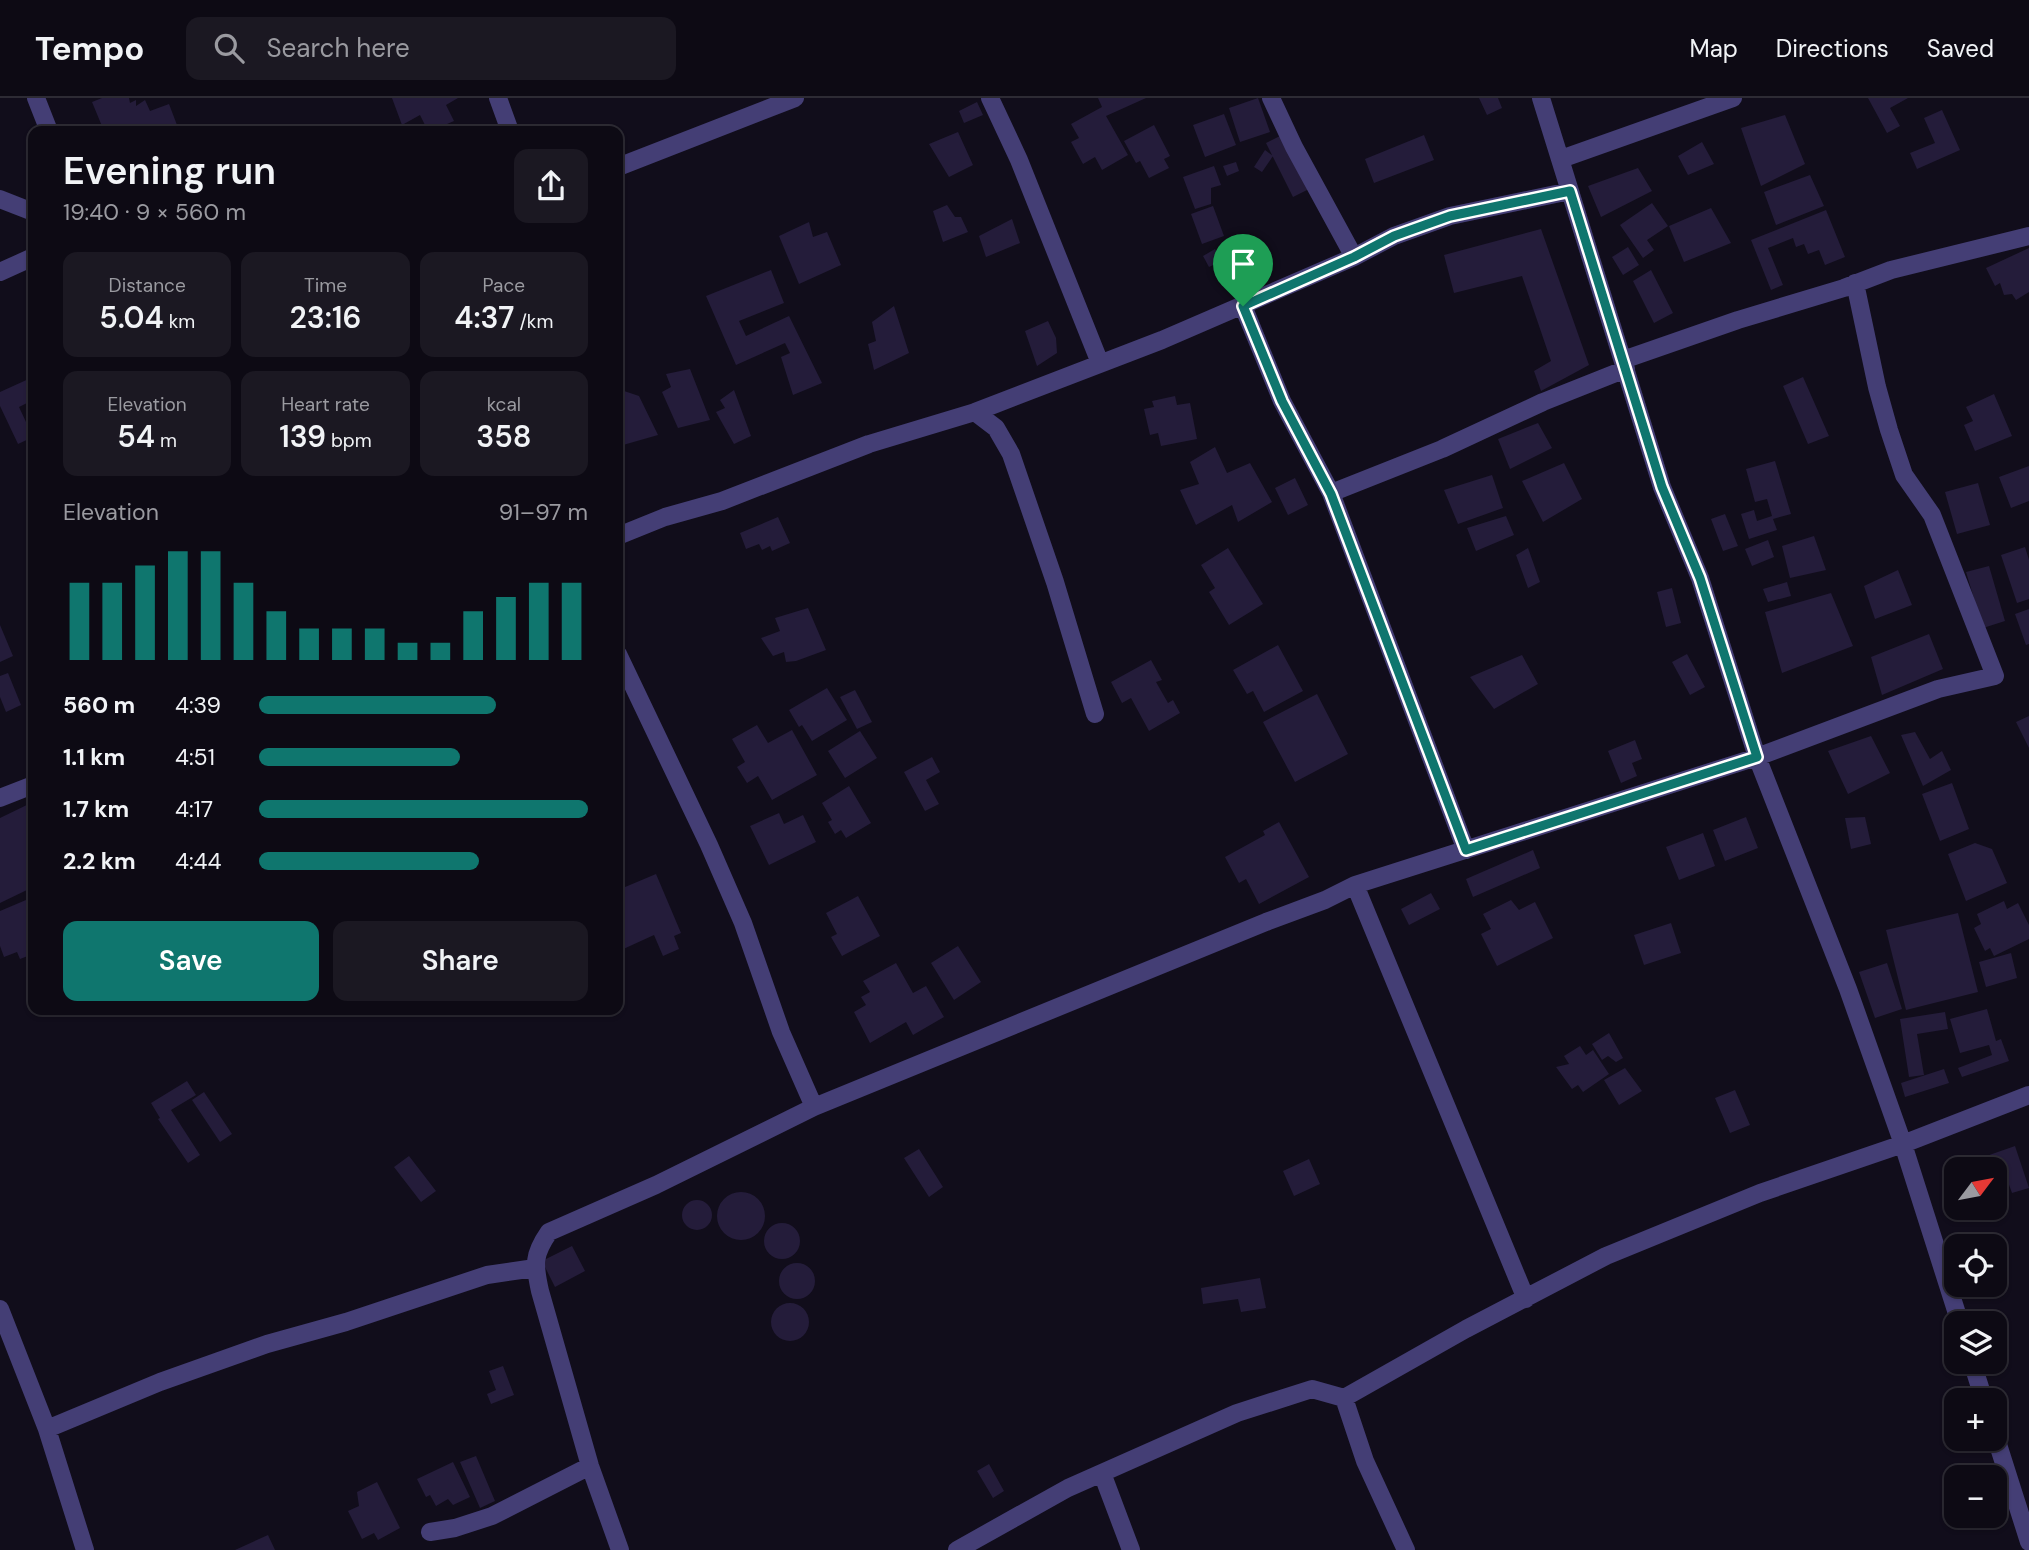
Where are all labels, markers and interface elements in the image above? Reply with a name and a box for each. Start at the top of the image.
search box [186,17,676,80]
text: Tempo [35,27,144,70]
icon: search [210,29,248,67]
text: Search here [266,31,410,65]
text: Map [1690,33,1738,64]
text: Directions [1776,33,1889,64]
text: Saved [1927,33,1994,64]
text: Evening run [63,146,276,196]
button: share [514,149,588,223]
text: 19:40 · 9 × 560 m [63,197,246,227]
pin [1213,234,1273,306]
icon: arrive [1224,245,1262,283]
text: Distance [109,273,186,298]
text: Time [304,273,347,298]
text: Pace [483,273,525,298]
text: 5.04 [99,298,164,337]
text: 23:16 [290,298,361,337]
text: 4:37 [454,298,514,337]
text: km [164,309,195,334]
text: /km [514,309,553,334]
text: Elevation [108,392,187,417]
text: Heart rate [281,392,370,417]
text: kcal [487,392,521,417]
text: 54 [117,417,155,456]
text: 139 [279,417,326,456]
text: 358 [476,417,531,456]
text: m [155,428,177,453]
text: bpm [326,428,372,453]
text: Elevation [63,497,159,527]
text: 91–97 m [499,497,588,527]
text: 560 m [63,690,135,720]
text: 4:39 [175,690,221,720]
text: 1.1 km [63,742,125,772]
text: 4:51 [175,742,215,772]
text: 1.7 km [63,794,129,824]
text: 4:17 [175,794,213,824]
text: 2.2 km [63,846,136,876]
text: 4:44 [175,846,222,876]
button: Save [63,921,319,1001]
button: Share [333,921,588,1001]
north arrow [1944,1157,2007,1220]
map controls [1944,1157,2007,1528]
button: locate [1944,1234,2007,1297]
button: layers [1944,1311,2007,1374]
button: + [1944,1388,2007,1451]
button: − [1944,1465,2007,1528]

